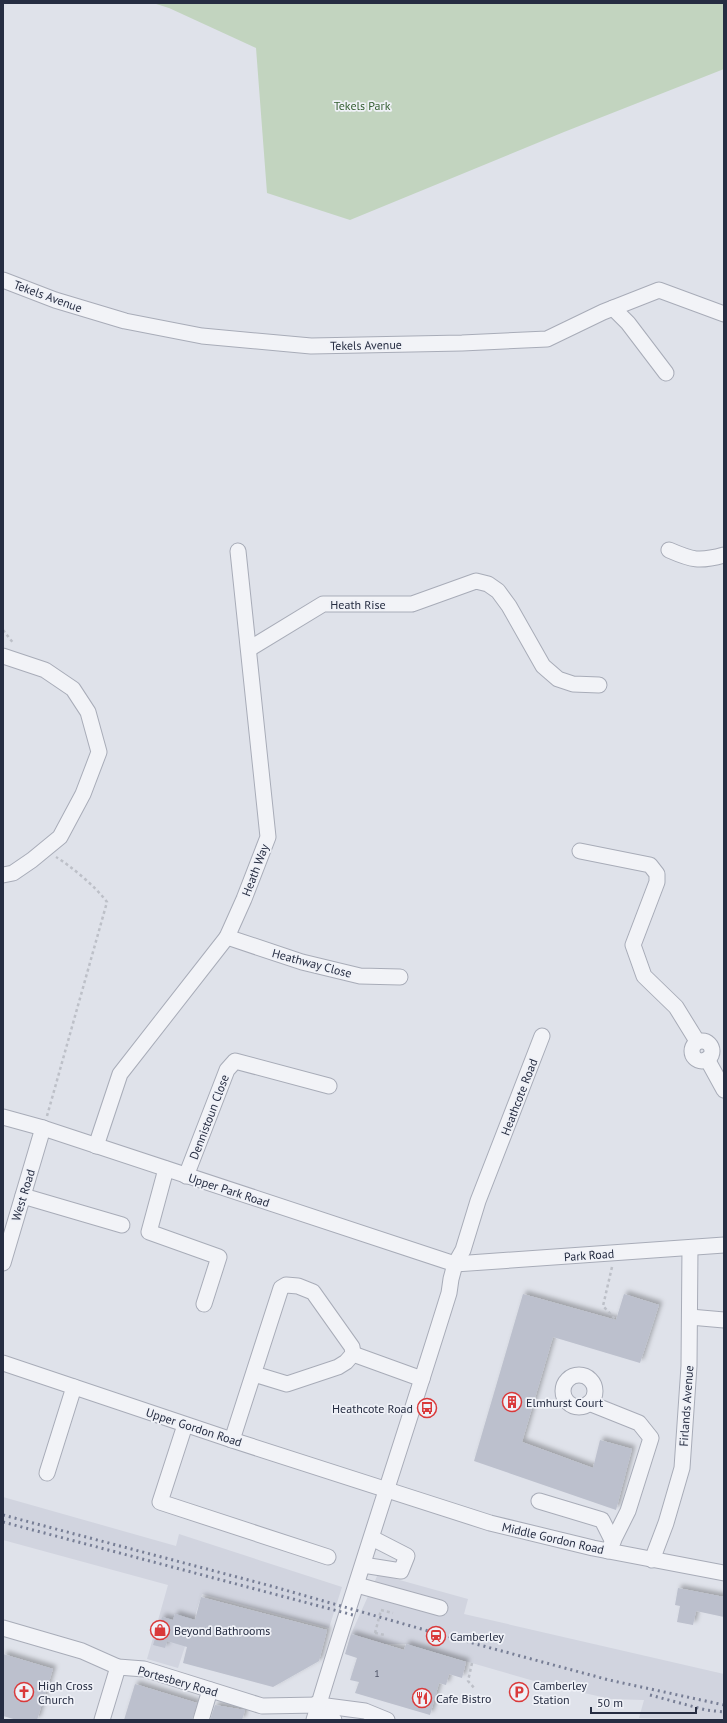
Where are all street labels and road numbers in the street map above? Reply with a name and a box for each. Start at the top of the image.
street label: Tekels Avenue [12,277,84,315]
street label: Tekels Avenue [330,337,402,353]
street label: Heath Rise [330,597,386,612]
street label: Heath Way [238,841,272,898]
street label: Heathway Close [271,945,353,981]
street label: Heathcote Road [497,1057,541,1137]
street label: Dennistoun Close [186,1072,232,1162]
street label: West Road [8,1167,38,1223]
street label: Upper Park Road [186,1170,272,1210]
street label: Park Road [563,1246,615,1264]
street label: Firlands Avenue [676,1365,696,1447]
street label: Upper Gordon Road [144,1404,244,1450]
street label: Middle Gordon Road [500,1519,606,1557]
street label: Portesbery Road [136,1662,220,1700]

